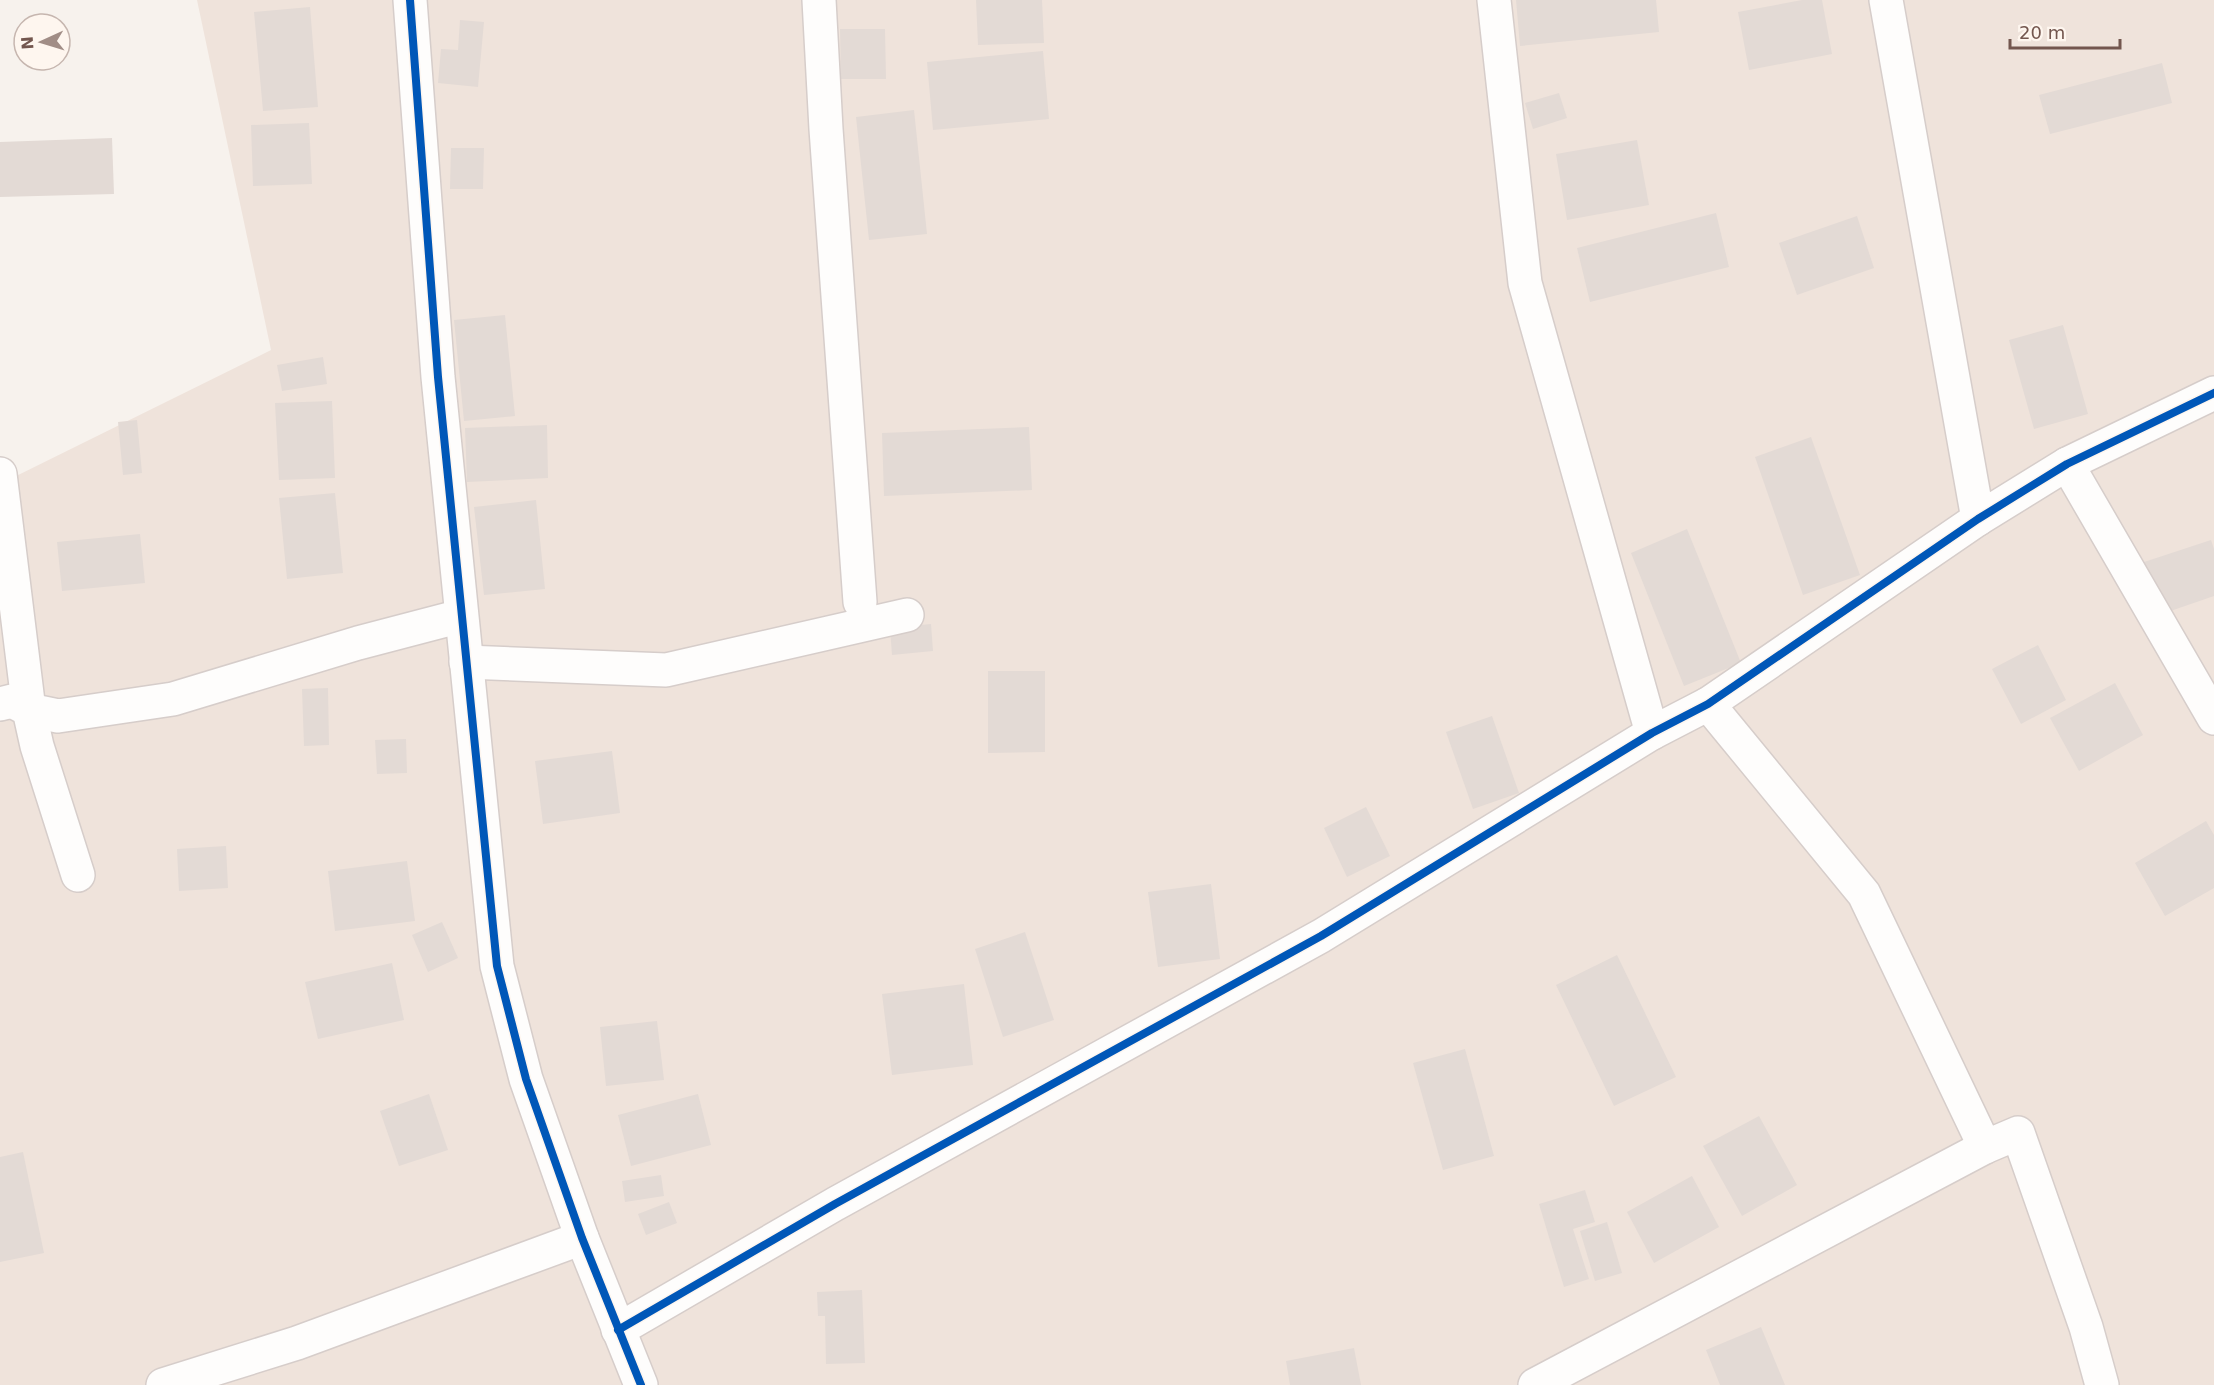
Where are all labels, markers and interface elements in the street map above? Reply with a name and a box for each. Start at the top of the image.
north arrow [12,12,72,72]
scale bar [2010,12,2120,50]
text: 20 m [2019,22,2065,43]
text: N [18,36,37,50]

